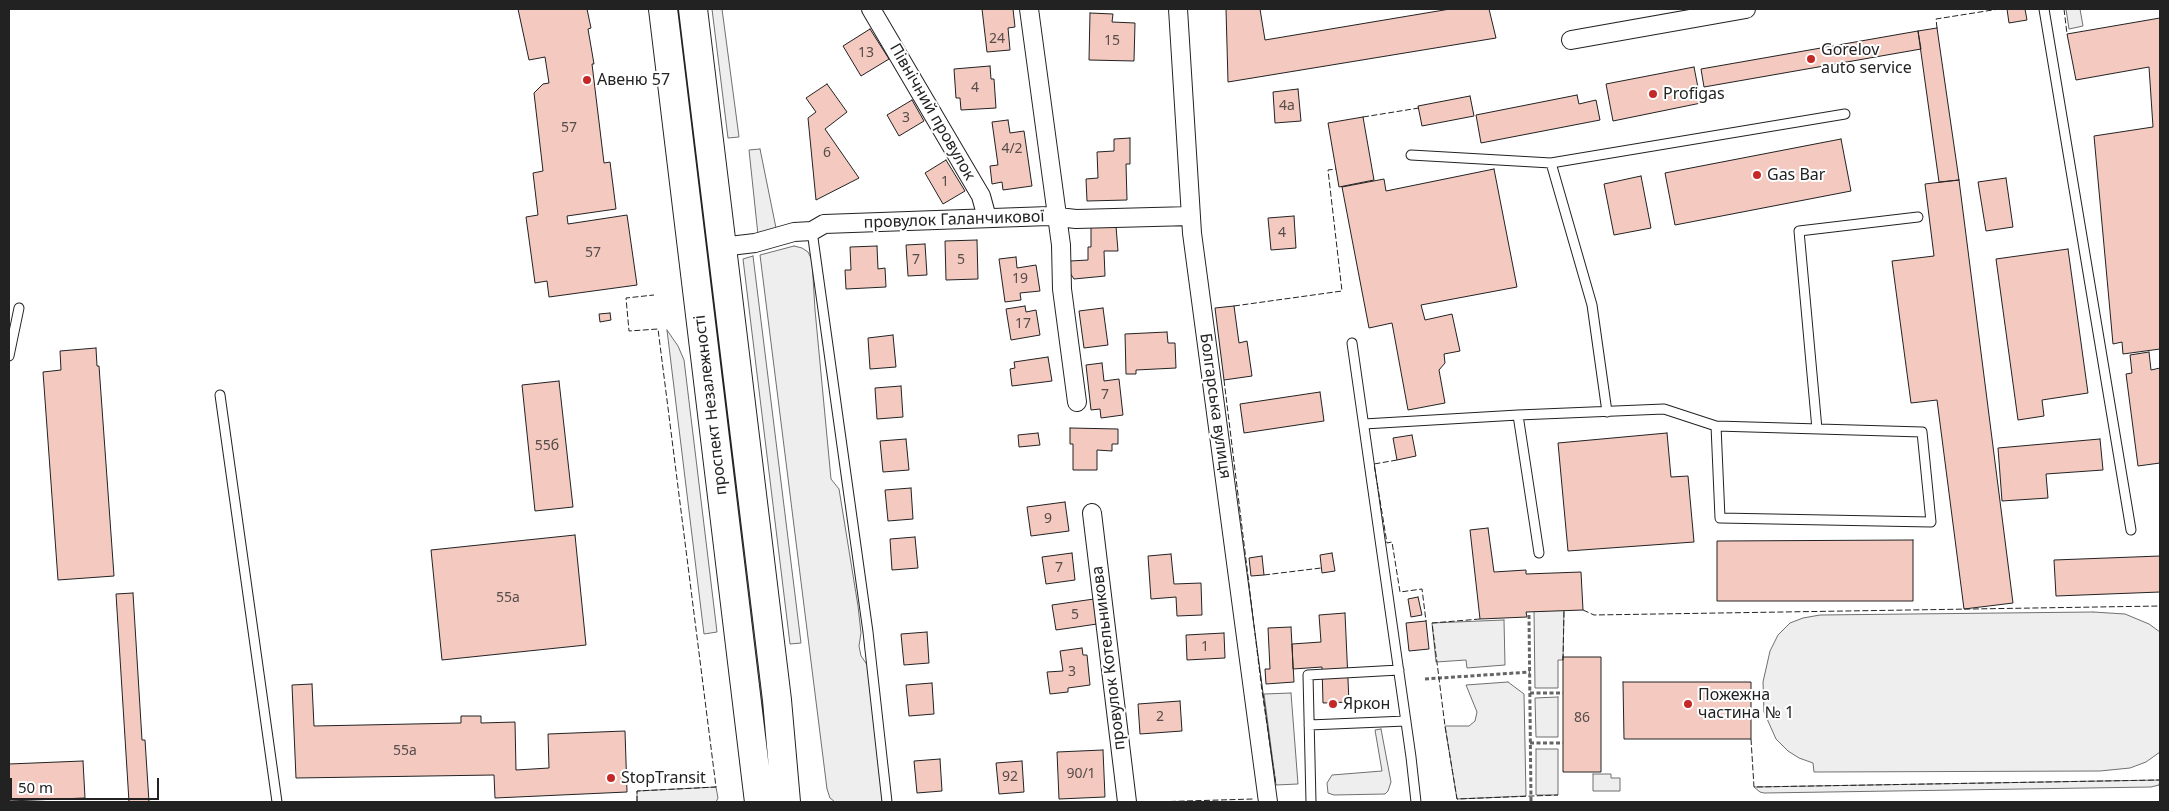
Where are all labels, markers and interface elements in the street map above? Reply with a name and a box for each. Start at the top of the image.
house number: 24 [989,31,1005,47]
house number: 15 [1104,33,1120,49]
street label: Північний провулок [885,40,979,184]
place label: Gorelov auto service [1821,40,1912,78]
house number: 13 [858,45,874,61]
marker: Gorelov auto service [1805,53,1817,65]
place label: Авеню 57 [597,70,670,90]
marker: Авеню 57 [581,74,593,86]
house number: 4 [971,80,979,96]
place label: Profigas [1663,84,1725,104]
marker: Profigas [1647,88,1659,100]
house number: 4а [1279,98,1295,114]
house number: 3 [902,110,910,126]
house number: 57 [561,120,577,136]
house number: 4/2 [1001,141,1023,157]
house number: 6 [823,145,831,161]
place label: Gas Bar [1767,165,1825,185]
marker: Gas Bar [1751,169,1763,181]
house number: 1 [941,174,949,190]
street label: провулок Галанчикової [863,207,1045,233]
house number: 4 [1278,225,1286,241]
house number: 57 [585,245,601,261]
house number: 7 [912,252,920,268]
house number: 5 [957,252,965,268]
house number: 19 [1012,271,1028,287]
street label: проспект Незалежності [690,314,732,496]
house number: 17 [1015,316,1031,332]
street label: Болгарська вулиця [1195,332,1235,480]
house number: 7 [1101,387,1109,403]
house number: 55б [535,438,559,454]
house number: 9 [1044,511,1052,527]
house number: 7 [1055,560,1063,576]
street label: провулок Котельникова [1088,565,1130,751]
house number: 55а [496,590,520,606]
house number: 5 [1071,607,1079,623]
house number: 1 [1201,639,1209,655]
house number: 3 [1068,664,1076,680]
place label: Пожежна частина № 1 [1698,685,1794,723]
place label: Яркон [1343,694,1390,714]
marker: Яркон [1327,698,1339,710]
marker: Пожежна частина № 1 [1682,698,1694,710]
house number: 2 [1156,709,1164,725]
house number: 86 [1574,710,1590,726]
house number: 55а [393,743,417,759]
house number: 90/1 [1066,766,1096,782]
scale bar [12,768,161,800]
place label: StopTransit [621,768,706,788]
house number: 92 [1002,769,1018,785]
marker: StopTransit [605,772,617,784]
text: 50 m [18,777,53,797]

